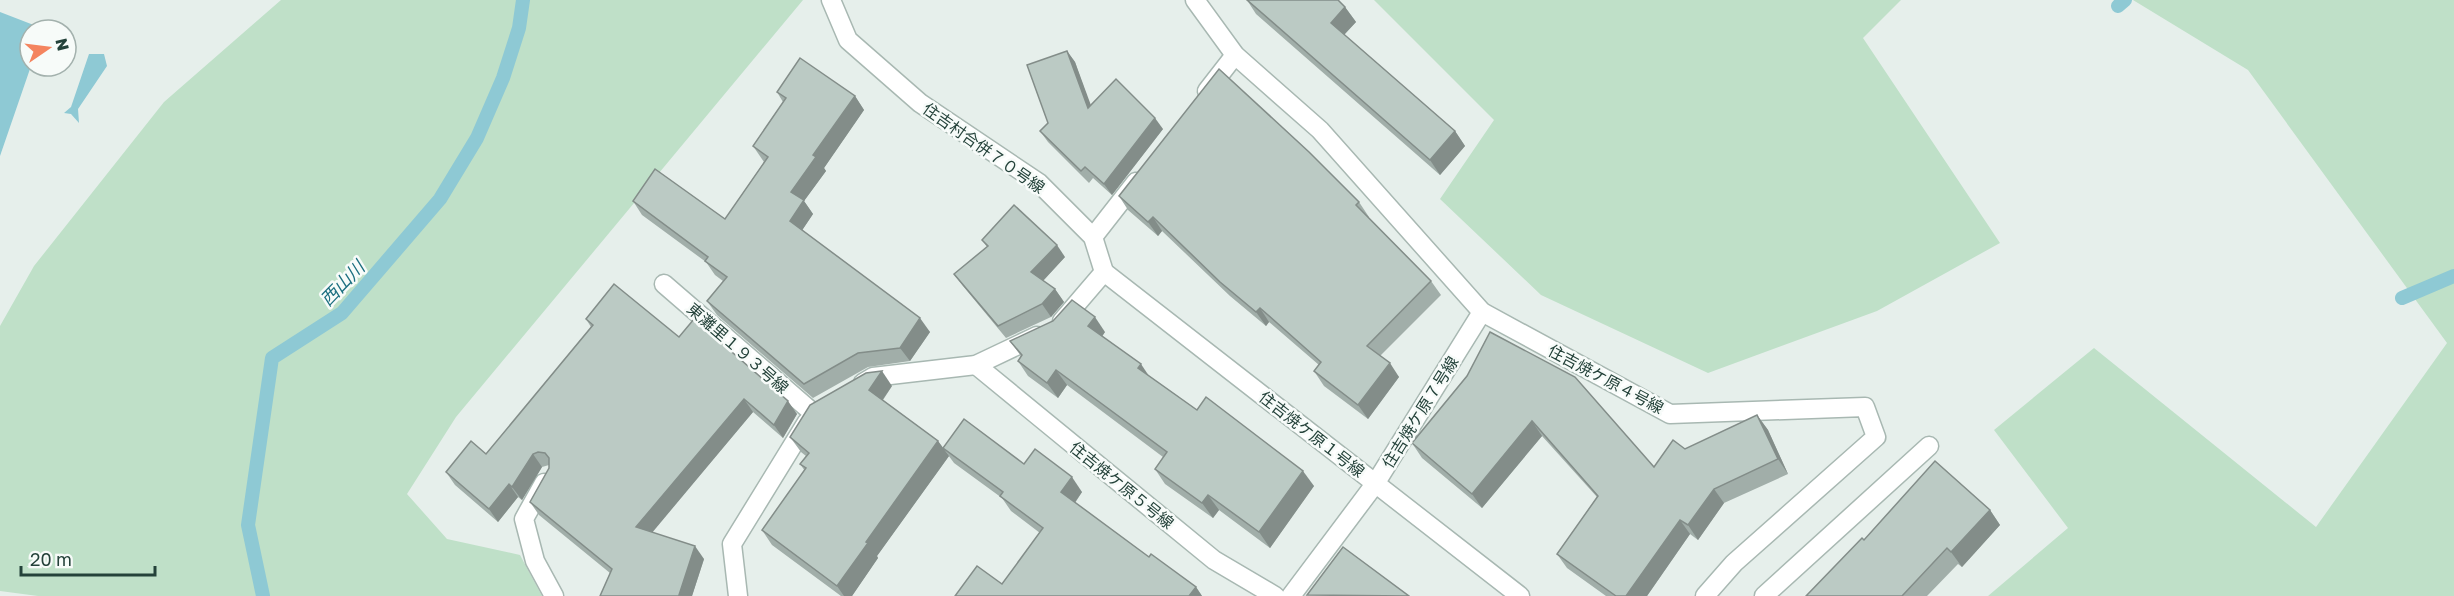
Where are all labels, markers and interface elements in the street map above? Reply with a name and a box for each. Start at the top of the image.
north arrow [18,18,78,78]
text: N [51,36,74,53]
street label: 住吉村合併７０号線 [919,99,1049,197]
water label: 西山川 [315,254,370,310]
street label: 東灘里１９３号線 [683,298,793,398]
street label: 住吉焼ケ原４号線 [1545,340,1667,418]
street label: 住吉焼ケ原７号線 [1378,352,1462,472]
street label: 住吉焼ケ原１号線 [1255,387,1369,481]
street label: 住吉焼ケ原５号線 [1066,437,1178,533]
scale bar [21,539,154,577]
text: 20 m [30,548,72,570]

